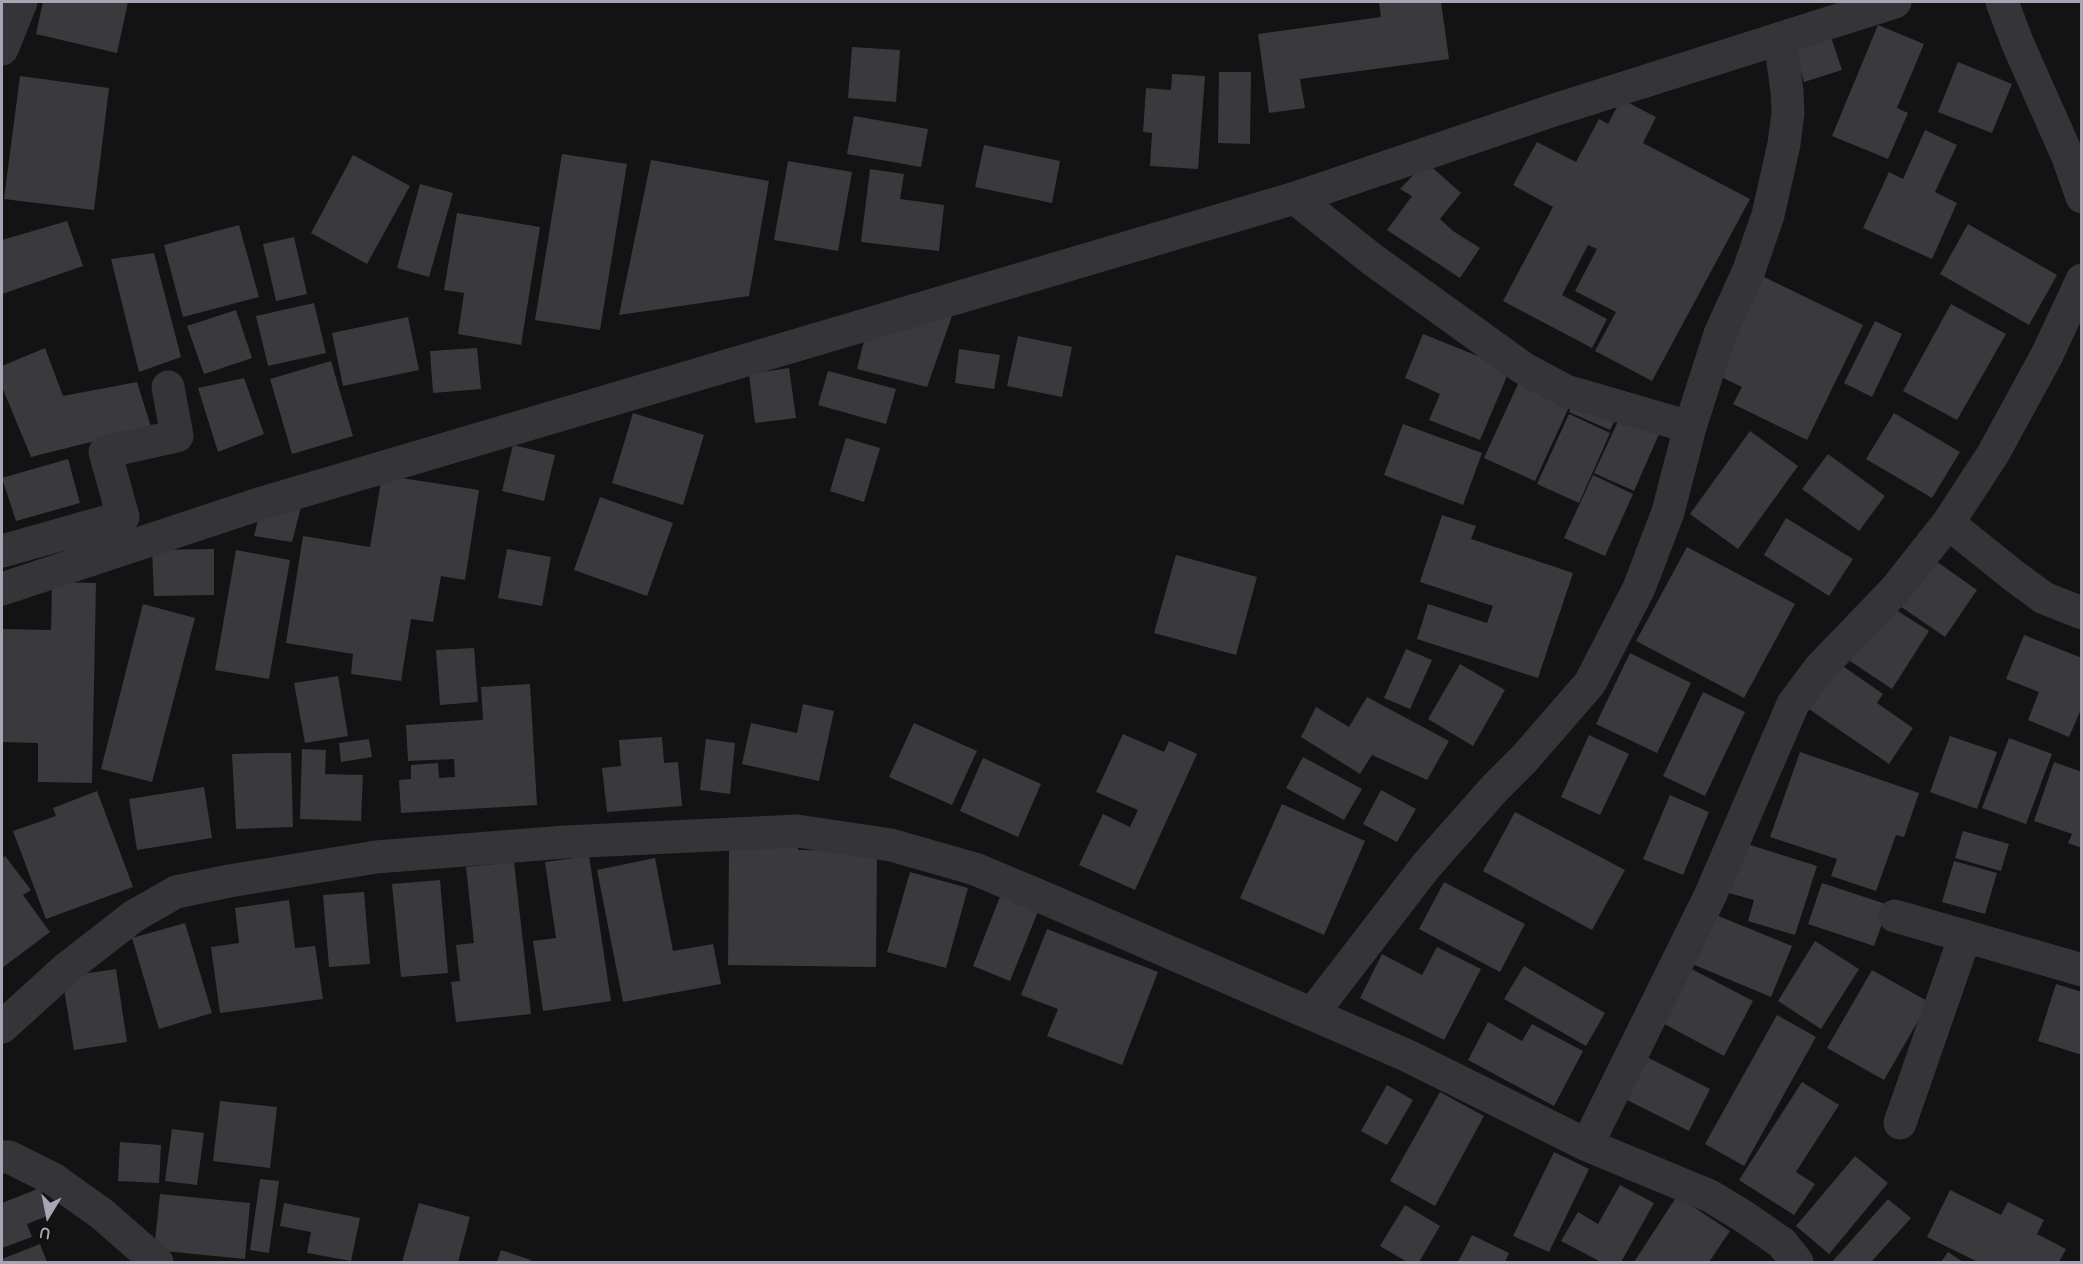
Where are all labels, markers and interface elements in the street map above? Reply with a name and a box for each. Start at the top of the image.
north arrow [18,1186,78,1246]
text: U [38,1223,52,1245]

